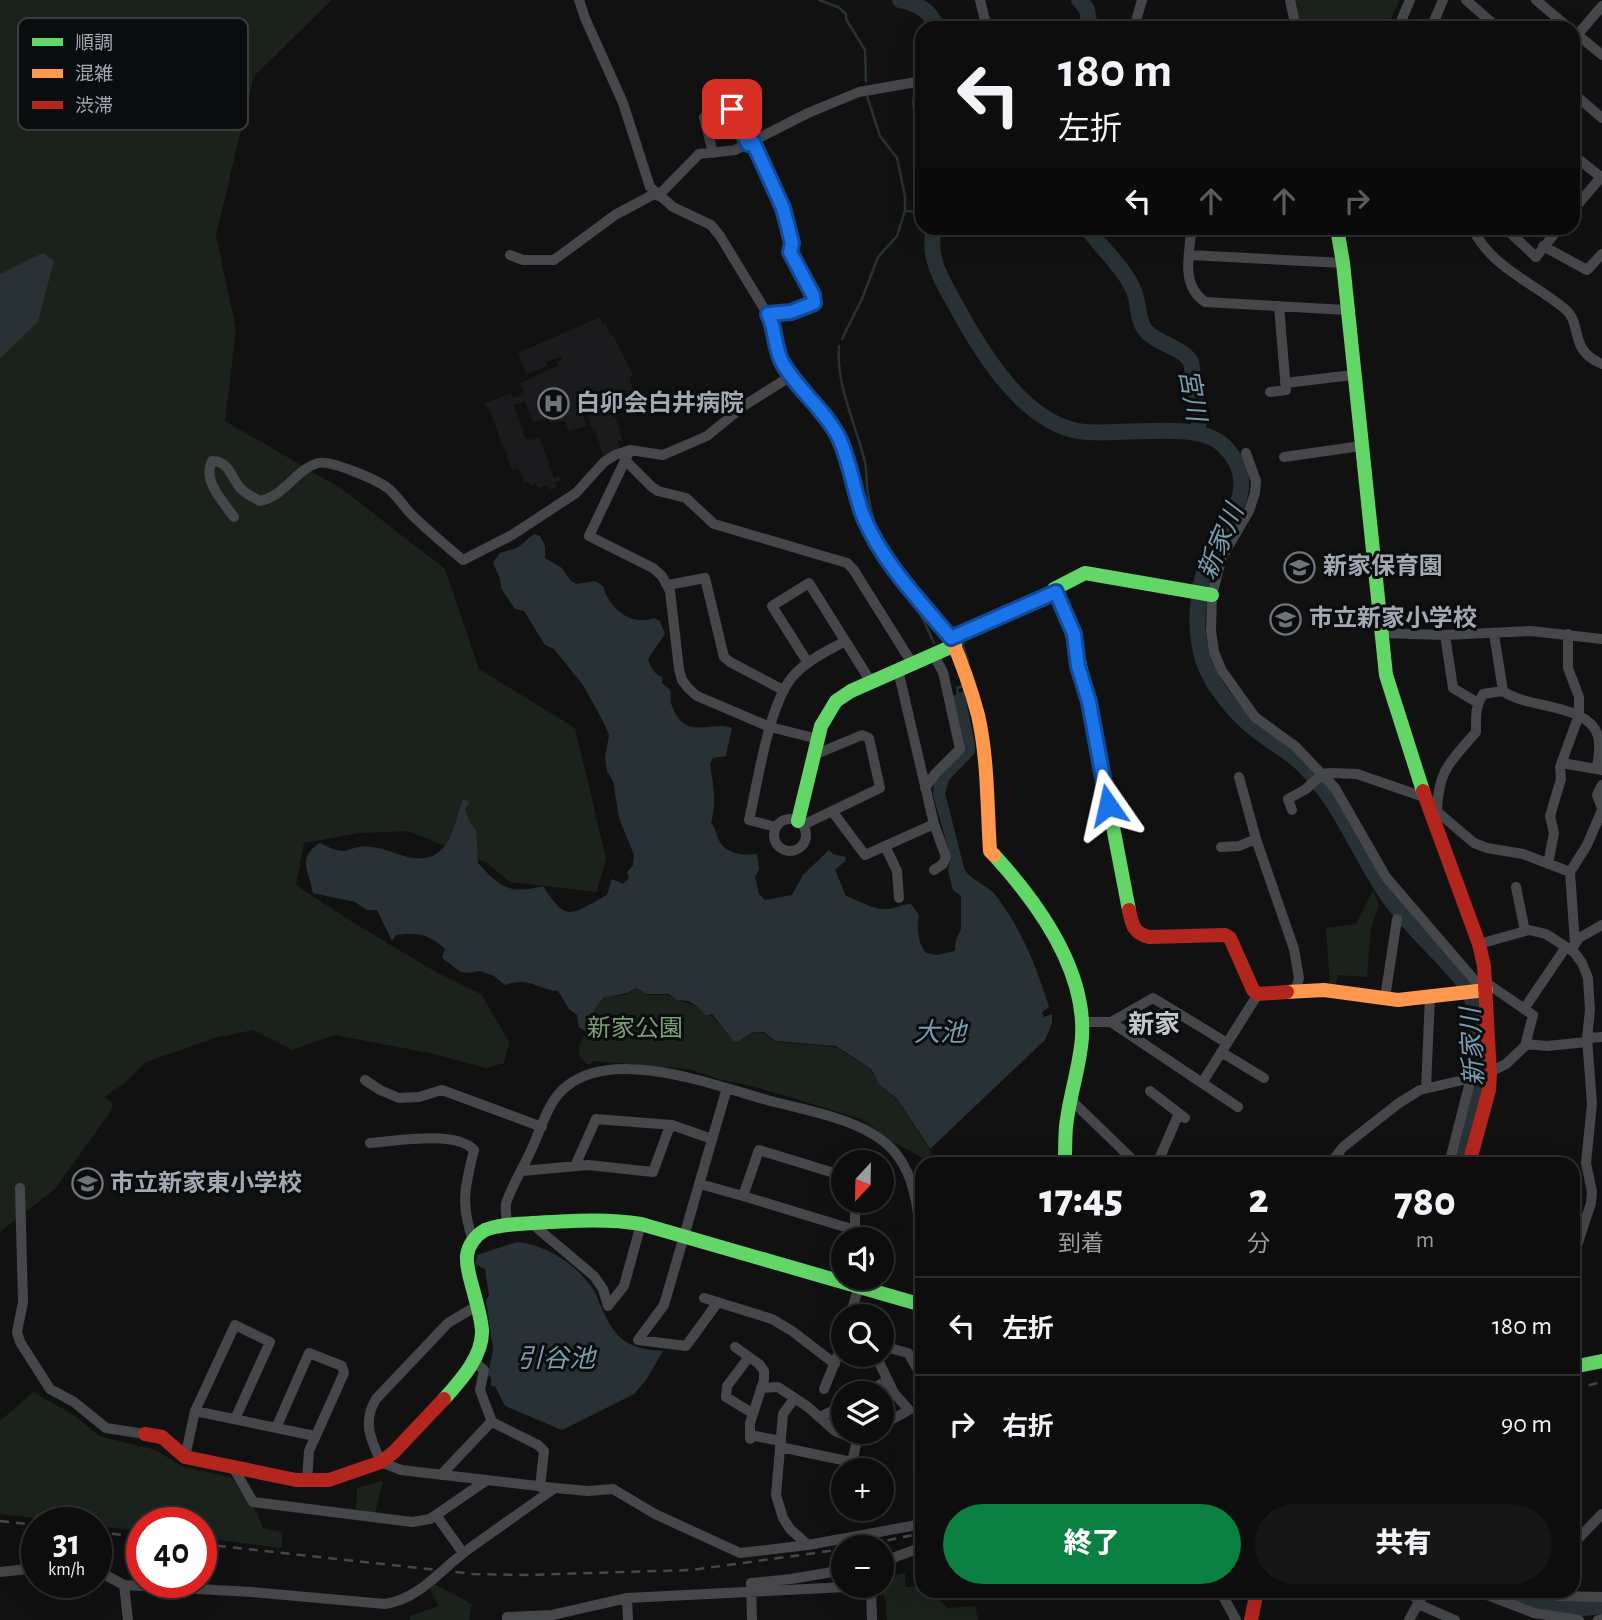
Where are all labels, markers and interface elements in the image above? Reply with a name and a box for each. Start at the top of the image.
legend [18,18,248,130]
text: 順調 [75,33,113,53]
text: 180 m [1058,47,1172,96]
icon: left [943,49,1034,140]
text: 混雑 [75,63,113,84]
pin [702,79,762,139]
icon: arrive [713,90,751,128]
text: 渋滞 [75,95,113,116]
text: 左折 [1058,113,1122,145]
icon: left [1119,182,1157,220]
icon: ahead [1192,182,1230,220]
icon: ahead [1265,182,1303,220]
icon: right [1338,182,1376,220]
water label: 宮川 [1175,367,1211,426]
hospital icon: 白卯会白井病院 [536,387,570,421]
place label: 白卯会白井病院 [576,390,744,416]
water label: 新家川 [1193,498,1249,583]
school or university icon: 新家保育園 [1283,550,1317,584]
place label: 新家保育園 [1323,553,1443,579]
school or university icon: 市立新家小学校 [1269,602,1303,636]
place label: 市立新家小学校 [1309,605,1477,631]
position arrow [1071,768,1145,842]
water label: 新家川 [1457,1004,1488,1087]
district label: 新家 [1128,1010,1180,1038]
park label: 新家公園 [587,1015,683,1041]
water label: 大池 [914,1019,969,1046]
north arrow [831,1150,894,1213]
map controls [831,1150,894,1598]
school or university icon: 市立新家東小学校 [70,1167,104,1201]
place label: 市立新家東小学校 [110,1170,302,1196]
text: 17:45 [1039,1178,1123,1220]
text: 2 [1249,1178,1269,1220]
text: 780 [1394,1181,1456,1223]
button: sound [831,1227,894,1290]
text: m [1416,1229,1434,1252]
text: 到着 [1058,1233,1104,1256]
text: 分 [1247,1233,1270,1256]
button: search [831,1304,894,1367]
icon: left [943,1307,981,1345]
text: 180 m [1492,1313,1552,1339]
text: 左折 [1002,1316,1054,1342]
water label: 引谷池 [517,1345,598,1372]
button: layers [831,1381,894,1444]
icon: right [943,1405,981,1443]
text: 90 m [1501,1411,1552,1437]
text: 右折 [1002,1414,1054,1440]
button: + [831,1458,894,1521]
button: 終了 [943,1504,1241,1584]
button: 共有 [1255,1504,1552,1584]
speed limit sign: 40 [126,1507,217,1598]
text: 31 [53,1526,80,1561]
button: − [831,1535,894,1598]
text: km/h [48,1561,85,1579]

